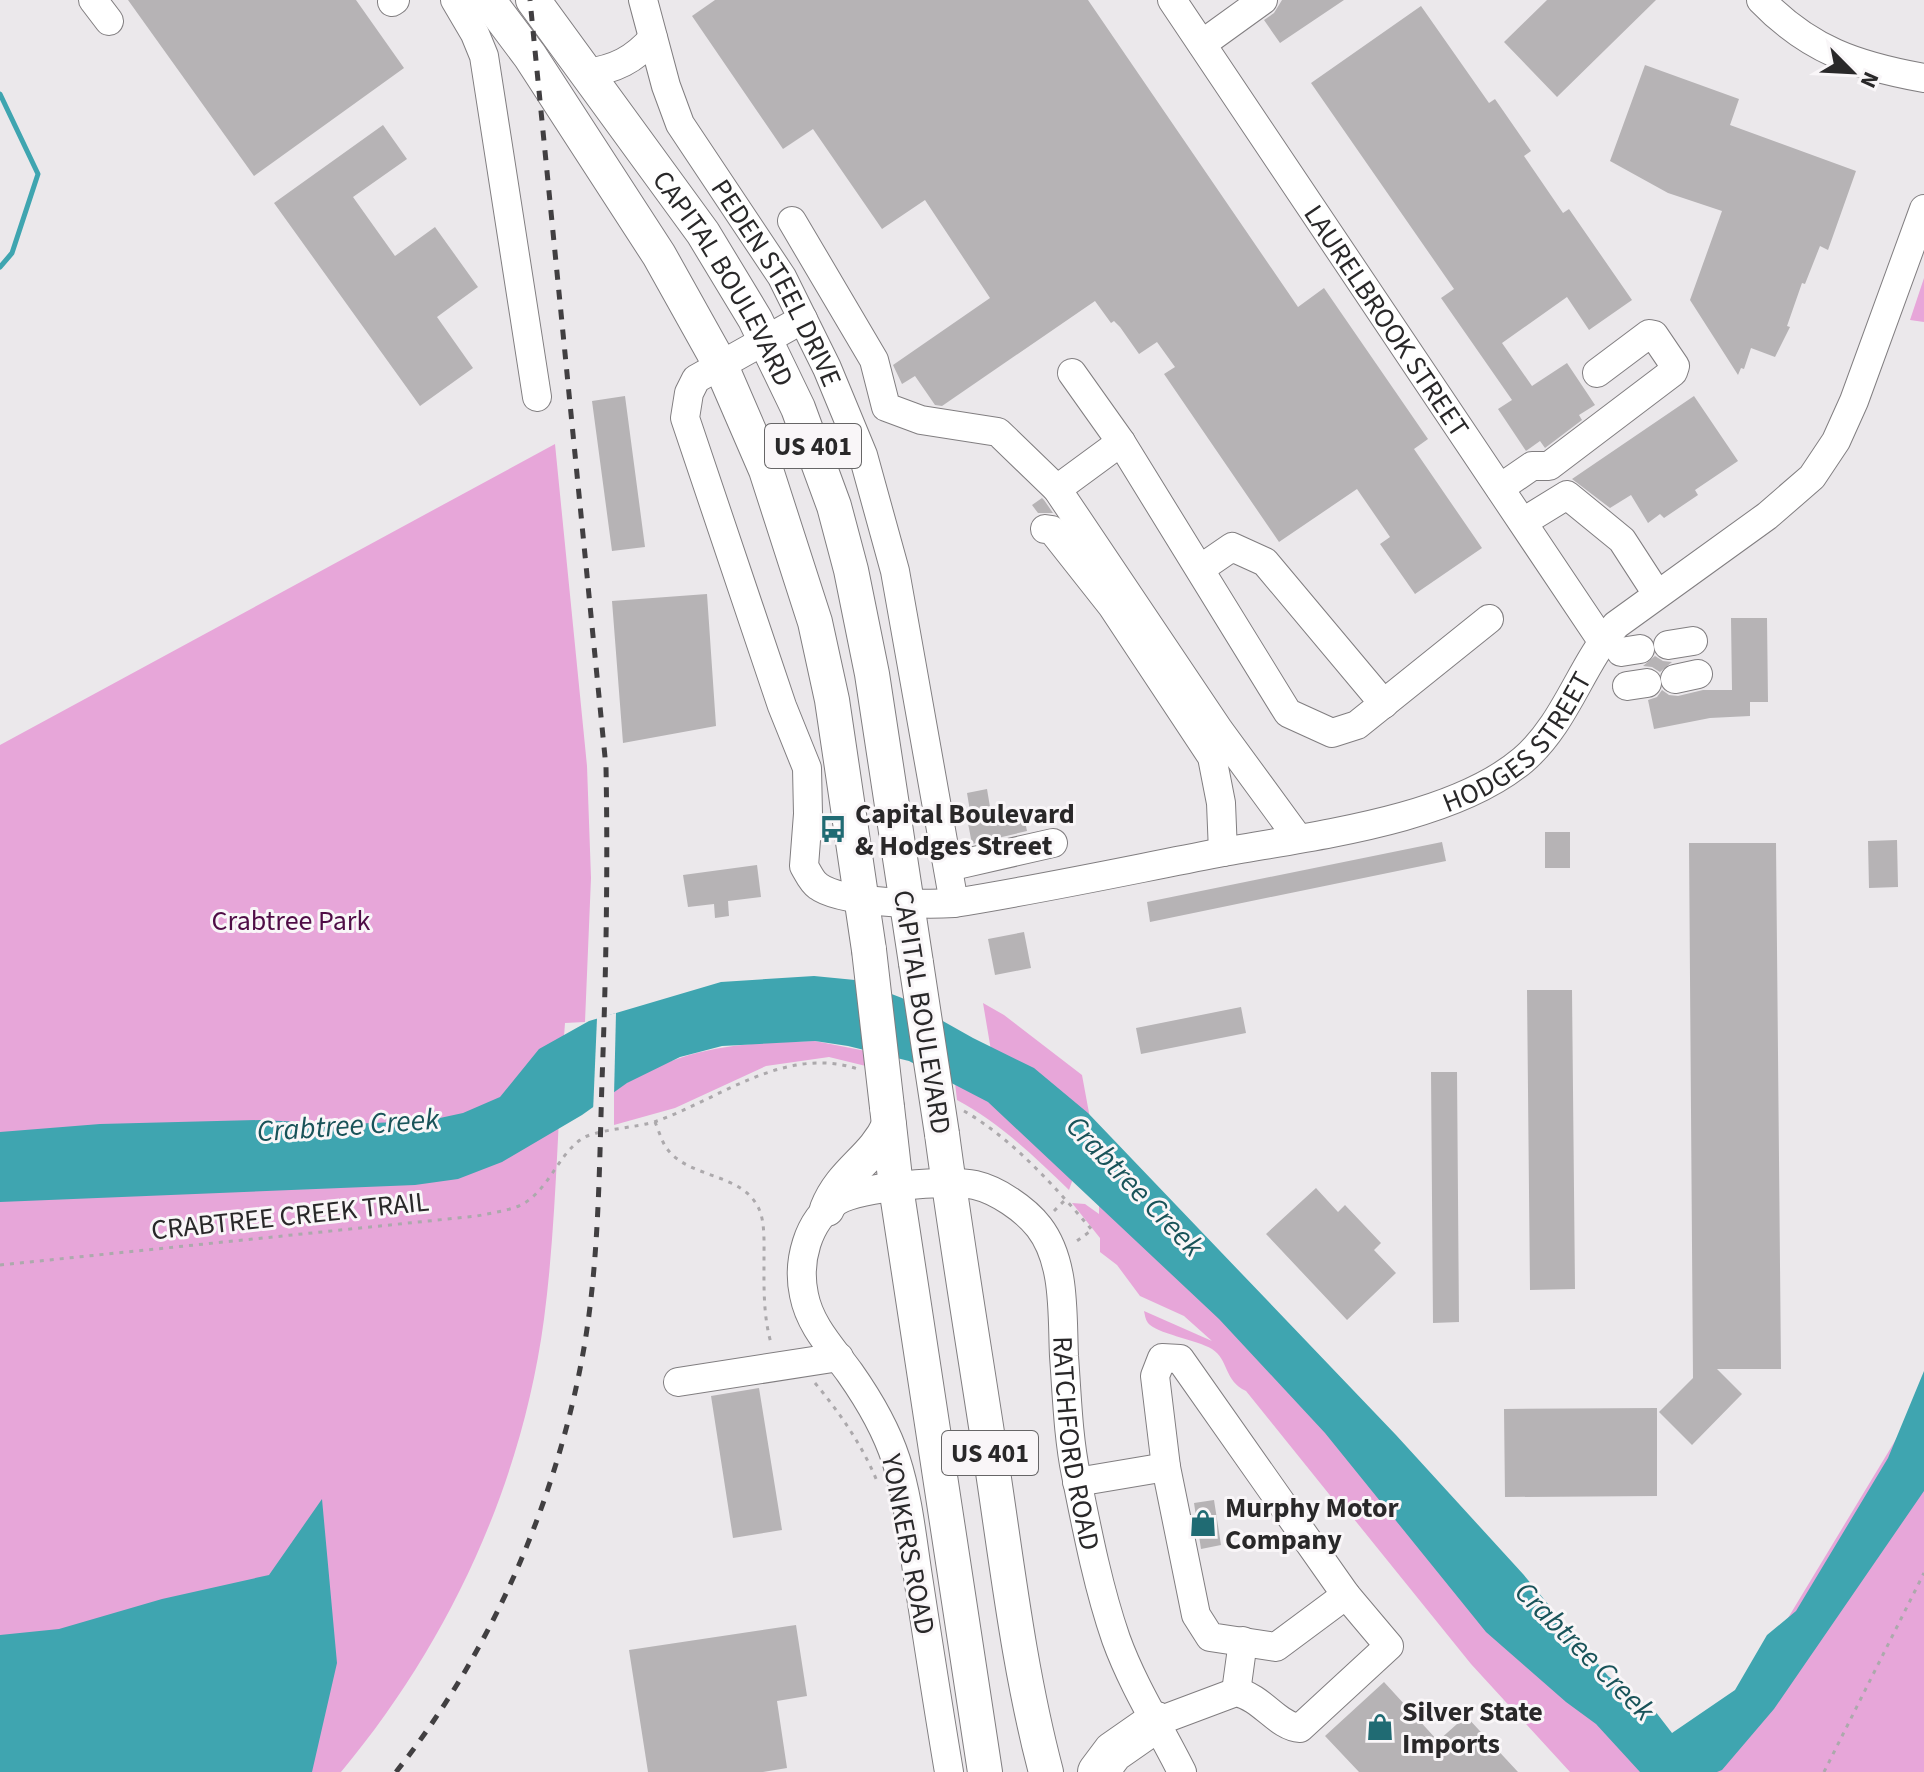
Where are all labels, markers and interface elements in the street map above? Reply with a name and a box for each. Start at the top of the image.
north arrow [1812,32,1892,112]
text: N [1852,67,1887,93]
street label: CAPITAL BOULEVARD [643,162,804,393]
street label: PEDEN STEEL DRIVE [701,171,852,393]
street label: LAURELBROOK STREET [1294,197,1479,445]
road number: US 401 [765,424,861,468]
street label: HODGES STREET [1437,665,1602,823]
place label: Capital Boulevard & Hodges Street [855,794,1075,866]
bus stop icon: Capital Boulevard & Hodges Street [818,814,848,844]
street label: CAPITAL BOULEVARD [883,887,961,1137]
park label: Crabtree Park [212,901,371,941]
water label: Crabtree Creek [255,1098,441,1153]
water label: Crabtree Creek [1056,1106,1214,1267]
street label: CRABTREE CREEK TRAIL [149,1182,431,1250]
street label: RATCHFORD ROAD [1042,1336,1110,1554]
road number: US 401 [942,1431,1038,1475]
street label: YONKERS ROAD [871,1449,945,1638]
place label: Murphy Motor Company [1225,1488,1399,1560]
shop icon: Murphy Motor Company [1188,1508,1218,1538]
water label: Crabtree Creek [1505,1572,1665,1732]
place label: Silver State Imports [1402,1692,1543,1764]
shop icon: Silver State Imports [1365,1712,1395,1742]

